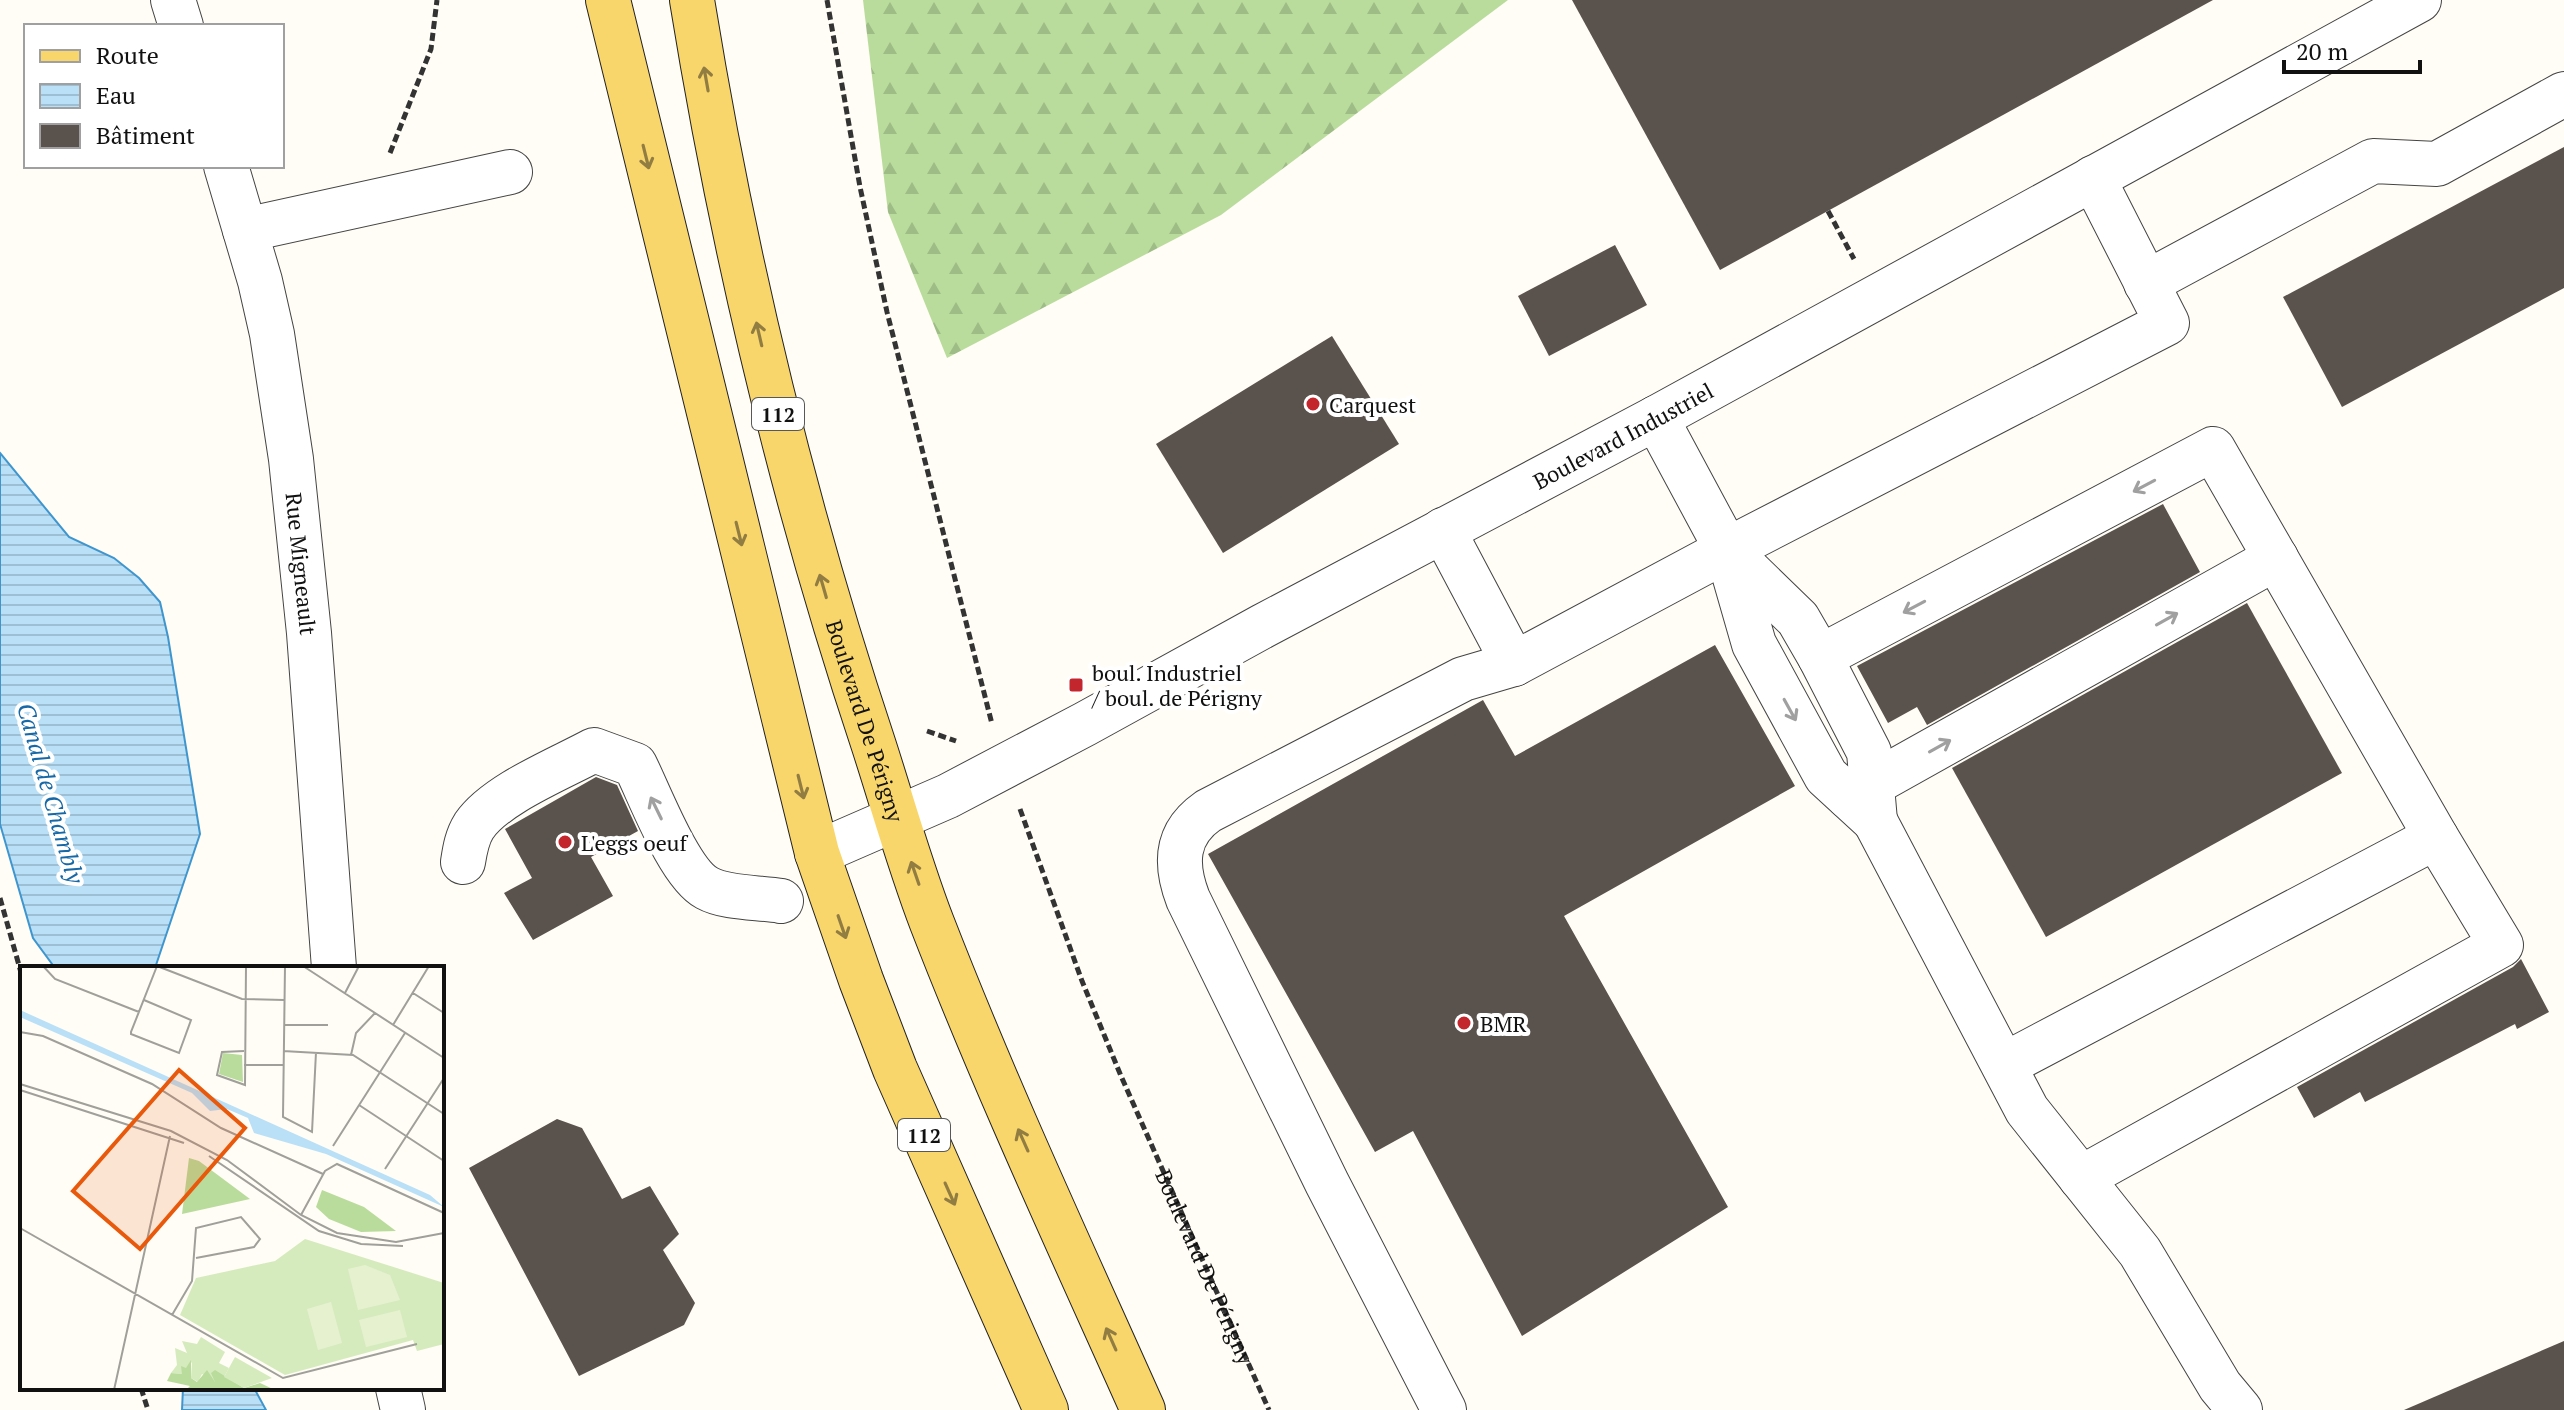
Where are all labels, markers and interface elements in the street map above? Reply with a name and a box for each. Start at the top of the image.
legend [24,24,284,168]
scale bar [2284,24,2420,74]
text: 20 m [2296,35,2348,67]
text: Route [96,39,159,71]
one-way arrow [697,67,712,92]
text: Eau [96,79,136,111]
text: Bâtiment [96,119,195,151]
one-way arrow [640,144,655,170]
one-way arrow [751,321,766,347]
street label: Boulevard Industriel [1528,375,1718,495]
place label: Carquest [1329,390,1416,419]
marker: Carquest [1304,395,1322,413]
road number: 112 [752,398,804,430]
one-way arrow [2133,478,2156,494]
street label: Rue Migneault [280,491,324,636]
one-way arrow [732,521,747,547]
one-way arrow [814,573,829,599]
one-way arrow [1903,600,1927,616]
one-way arrow [2155,611,2178,627]
street label: Boulevard De Périgny [820,616,911,826]
place label: boul. Industriel / boul. de Périgny [1091,658,1263,712]
marker: boul. Industriel / boul. de Périgny [1067,676,1085,694]
one-way arrow [1782,698,1798,721]
water label: Canal de Chambly [10,699,92,888]
one-way arrow [1928,738,1951,754]
one-way arrow [794,773,809,799]
one-way arrow [648,796,663,820]
place label: L'eggs oeuf [581,828,688,857]
marker: L'eggs oeuf [556,833,574,851]
one-way arrow [907,861,922,886]
one-way arrow [836,914,851,939]
inset map [20,966,444,1390]
place label: BMR [1480,1009,1527,1038]
marker: BMR [1455,1014,1473,1032]
road number: 112 [898,1119,950,1151]
one-way arrow [1014,1128,1029,1153]
street label: Boulevard De Périgny [1150,1165,1262,1369]
one-way arrow [944,1181,959,1206]
one-way arrow [1103,1327,1118,1351]

